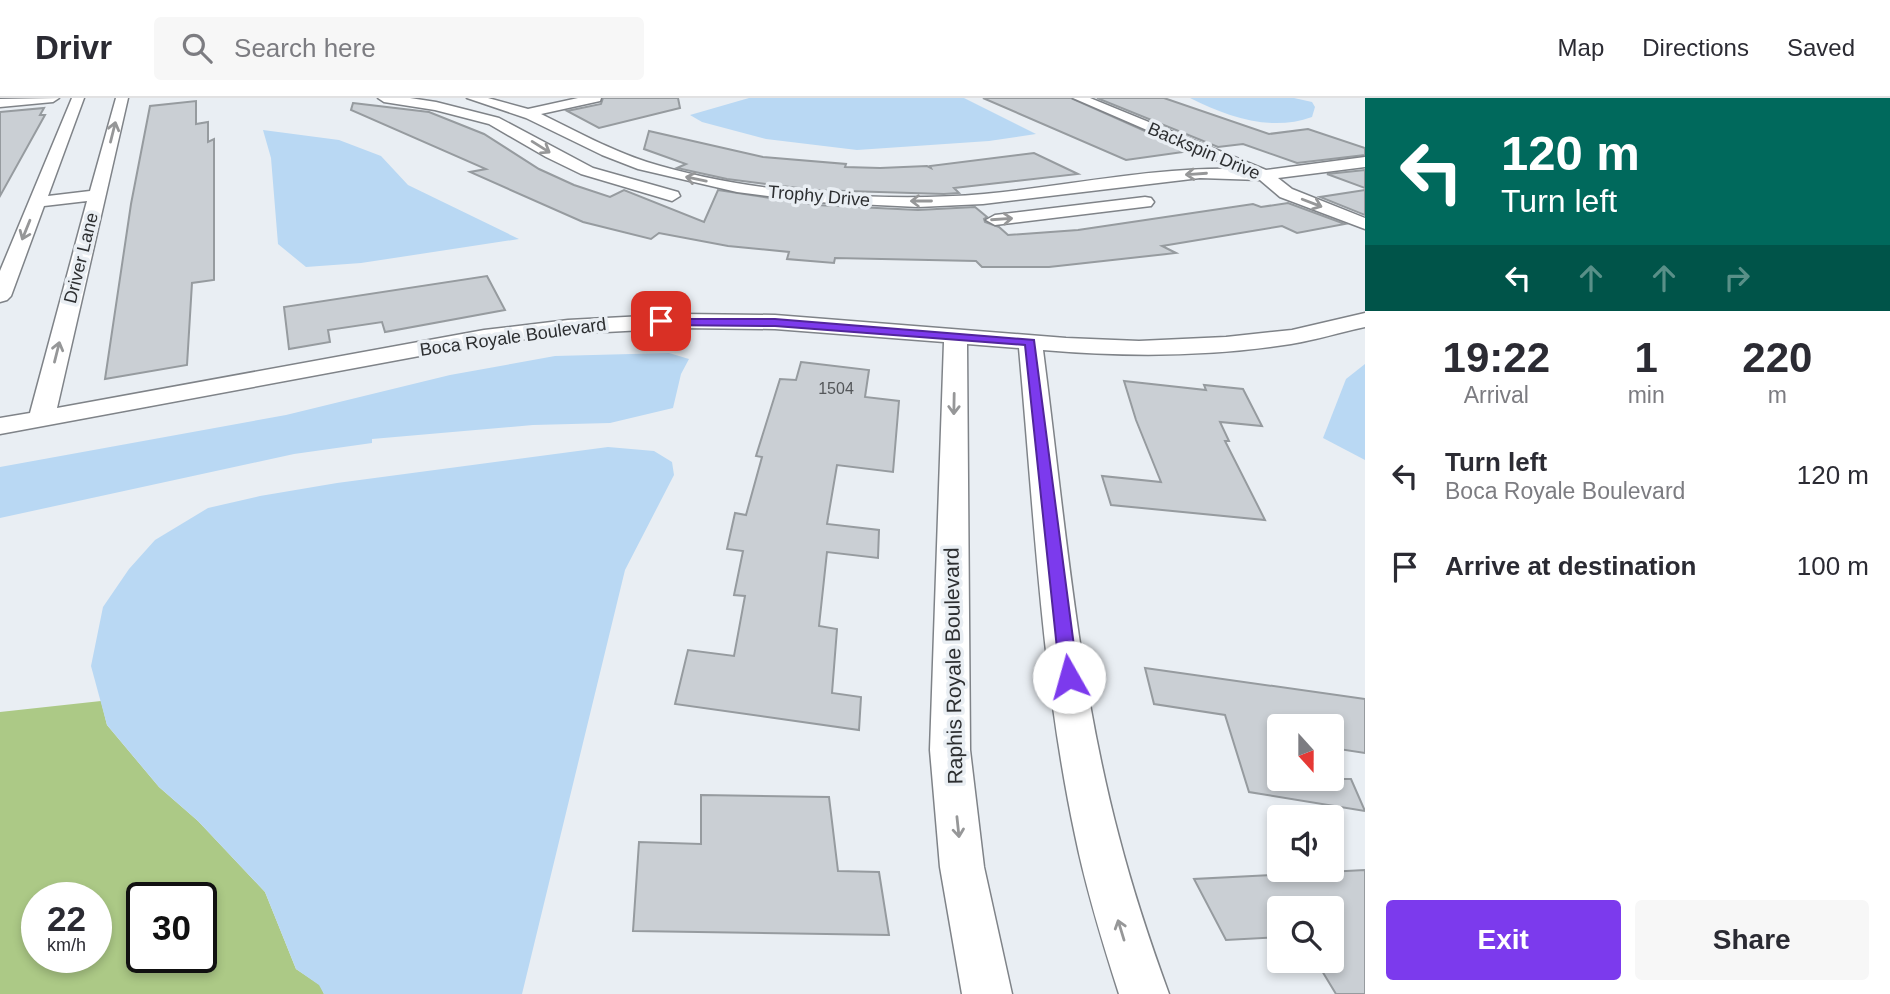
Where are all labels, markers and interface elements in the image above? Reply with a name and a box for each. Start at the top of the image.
search box [154,17,644,80]
text: Drivr [35,29,112,66]
icon: search [178,29,216,67]
text: Search here [234,33,376,63]
text: Map [1558,34,1604,61]
text: Directions [1642,34,1749,61]
text: Saved [1787,34,1855,61]
street label: Backspin Drive [1145,118,1263,184]
one-way arrow [107,121,120,144]
icon: left [1386,126,1477,217]
text: 120 m [1501,126,1640,180]
one-way arrow [530,141,550,155]
one-way arrow [1186,168,1208,181]
one-way arrow [685,172,707,185]
street label: Trophy Drive [767,182,871,210]
text: Turn left [1501,183,1617,219]
one-way arrow [910,194,933,208]
one-way arrow [1301,198,1323,211]
street label: Driver Lane [60,210,102,306]
one-way arrow [990,212,1013,225]
one-way arrow [19,219,32,240]
icon: left [1499,259,1537,297]
icon: ahead [1572,259,1610,297]
icon: ahead [1645,259,1683,297]
icon: right [1718,259,1756,297]
pin [631,291,691,351]
icon: arrive [642,302,680,340]
street label: Boca Royale Boulevard [418,314,608,360]
text: 19:22 [1443,334,1550,381]
text: 1 [1634,334,1658,381]
text: 220 [1742,334,1812,381]
one-way arrow [51,342,64,364]
house number: 1504 [818,380,854,397]
text: Arrival [1464,382,1529,408]
text: min [1628,382,1665,408]
text: m [1768,382,1787,408]
one-way arrow [947,392,961,415]
text: Turn left [1445,447,1547,477]
icon: left [1386,457,1424,495]
text: 120 m [1797,460,1869,490]
text: Boca Royale Boulevard [1445,478,1685,504]
street label: Raphis Royale Boulevard [939,547,967,785]
icon: arrive [1386,548,1424,586]
text: Arrive at destination [1445,551,1696,581]
text: 100 m [1797,551,1869,581]
position arrow [1032,640,1106,714]
north arrow [1267,714,1344,791]
map controls [1267,714,1344,973]
button: sound [1267,805,1344,882]
one-way arrow [951,815,964,838]
speed limit sign: 30 [126,882,217,973]
button: search [1267,896,1344,973]
text: 22 [47,899,86,938]
button: Exit [1386,900,1621,980]
button: Share [1635,900,1869,980]
one-way arrow [1114,919,1127,941]
text: km/h [47,935,86,955]

